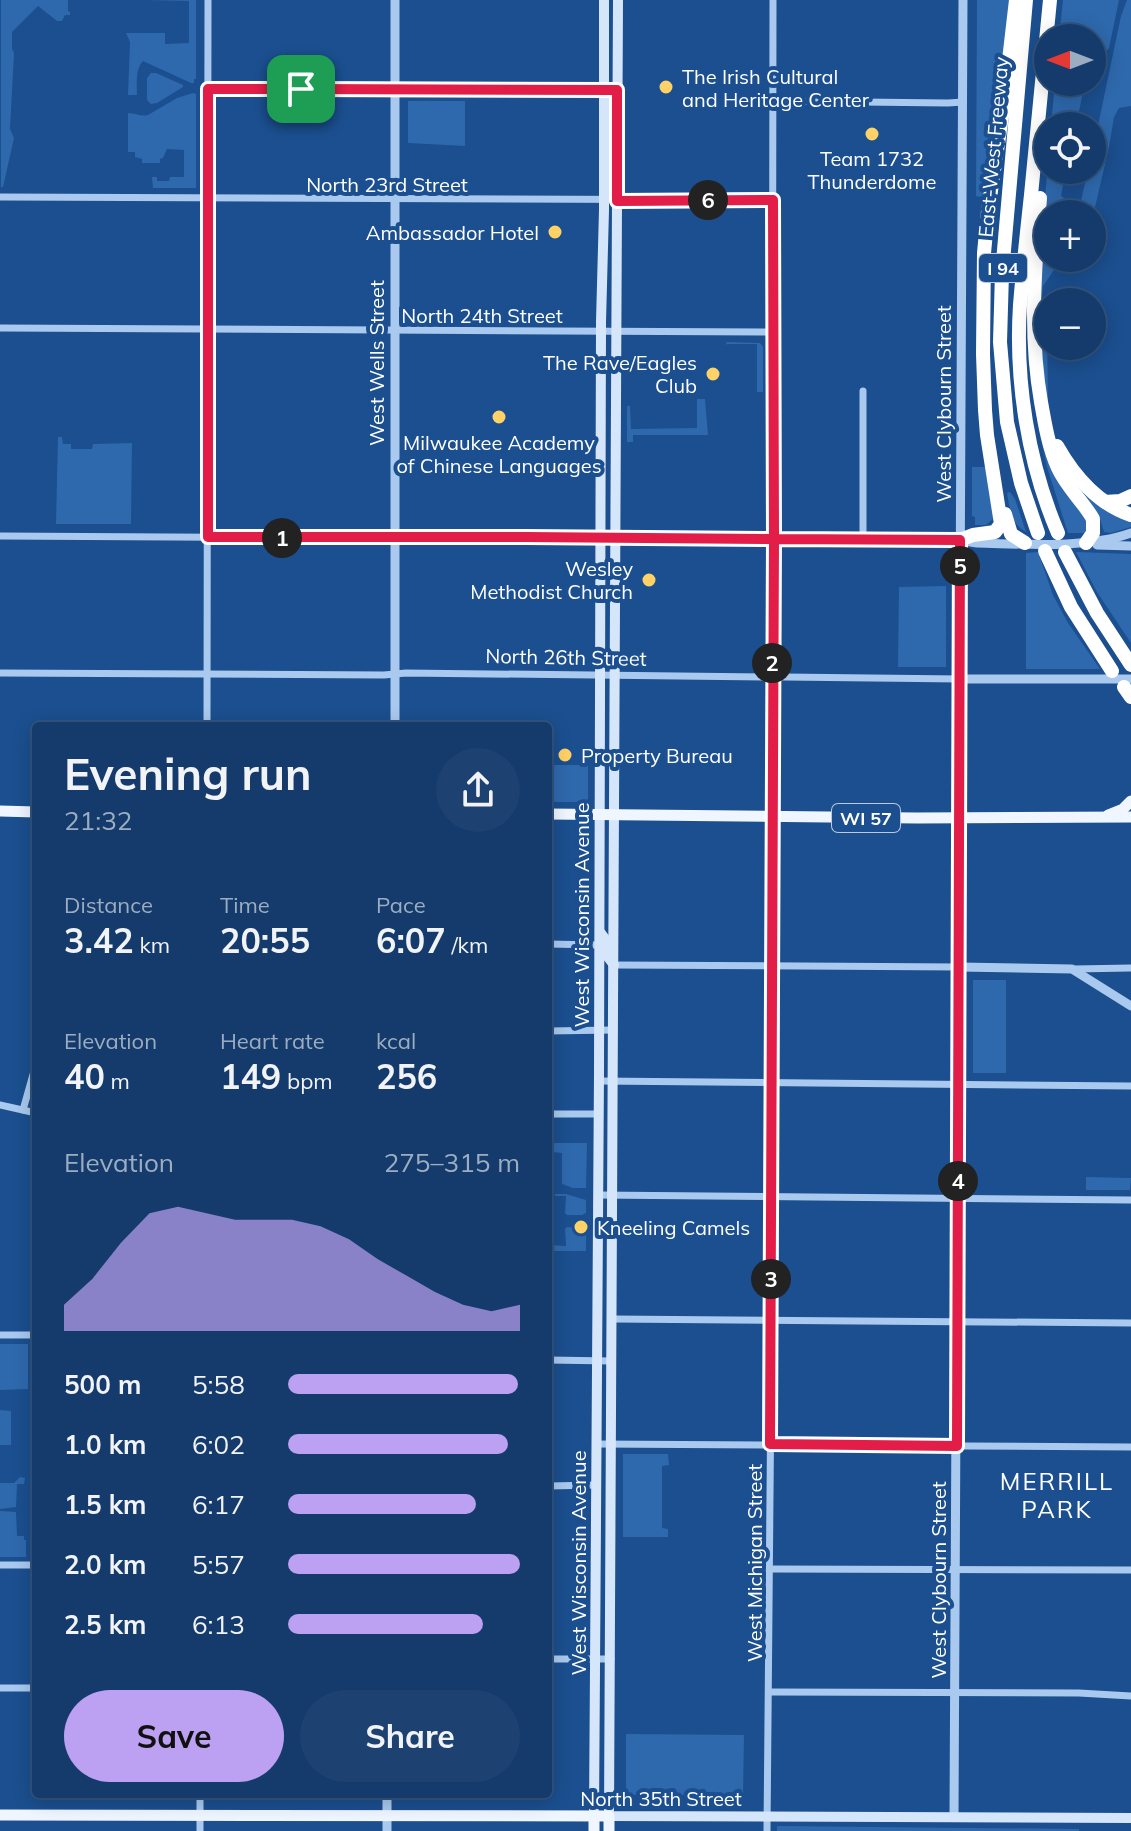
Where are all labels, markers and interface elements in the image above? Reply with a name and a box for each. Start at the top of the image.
north arrow [1034,24,1106,96]
map controls [1034,24,1106,360]
pin [267,55,335,123]
street label: East-West Freeway [973,55,1013,238]
place label: The Irish Cultural and Heritage Center [682,64,870,112]
icon: arrive [279,67,323,111]
marker: The Irish Cultural and Heritage Center [657,78,675,96]
button: locate [1034,112,1106,184]
marker: Team 1732 Thunderdome [863,125,881,143]
place label: Team 1732 Thunderdome [808,146,936,194]
street label: North 23rd Street [306,172,468,197]
pin: 6 [688,180,728,220]
text: 6 [701,186,715,214]
button: + [1034,200,1106,272]
place label: Ambassador Hotel [366,220,539,245]
marker: Ambassador Hotel [546,223,564,241]
road number: I 94 [979,254,1027,282]
street label: West Wells Street [364,280,389,446]
button: − [1034,288,1106,360]
street label: North 24th Street [401,303,563,328]
street label: West Clybourn Street [931,305,956,503]
place label: The Rave/Eagles Club [543,350,697,398]
marker: The Rave/Eagles Club [704,365,722,383]
marker: Milwaukee Academy of Chinese Languages [490,408,508,426]
place label: Milwaukee Academy of Chinese Languages [396,430,602,478]
pin: 1 [262,518,302,558]
text: 1 [275,524,289,552]
pin: 5 [940,546,980,586]
text: 5 [953,552,967,580]
place label: Wesley Methodist Church [470,556,633,604]
marker: Wesley Methodist Church [640,571,658,589]
street label: North 26th Street [485,643,647,671]
pin: 2 [752,643,792,683]
text: 2 [765,649,779,677]
place label: Property Bureau [581,743,733,768]
text: Evening run [64,746,311,801]
marker: Property Bureau [556,746,574,764]
button: share [436,748,520,832]
street label: West Wisconsin Avenue [569,802,594,1028]
text: 21:32 [64,804,132,837]
road number: WI 57 [832,804,900,832]
text: Distance [64,891,153,919]
text: Time [220,891,270,919]
text: Pace [376,891,426,919]
text: 3.42 [64,919,134,962]
text: 20:55 [220,919,310,962]
text: 6:07 [376,919,446,962]
text: km [134,931,170,959]
text: /km [446,931,488,959]
text: Elevation [64,1027,157,1055]
text: Heart rate [220,1027,325,1055]
text: kcal [376,1027,416,1055]
text: 40 [64,1055,105,1098]
text: 149 [220,1055,281,1098]
text: 256 [376,1055,437,1098]
text: m [105,1067,130,1095]
text: bpm [281,1067,333,1095]
text: Elevation [64,1146,174,1179]
text: 275–315 m [384,1146,520,1179]
pin: 4 [938,1161,978,1201]
text: 4 [951,1167,965,1195]
place label: Kneeling Camels [597,1215,750,1240]
marker: Kneeling Camels [572,1218,590,1236]
pin: 3 [751,1259,791,1299]
text: 3 [764,1265,778,1293]
text: 500 m [64,1368,141,1401]
text: 5:58 [192,1368,245,1401]
text: 1.0 km [64,1428,147,1461]
text: 6:02 [192,1428,245,1461]
street label: West Wisconsin Avenue [566,1450,591,1676]
street label: West Michigan Street [742,1464,767,1662]
district label: MERRILL PARK [1000,1466,1114,1524]
street label: West Clybourn Street [926,1481,951,1679]
text: 1.5 km [64,1488,147,1521]
text: 6:17 [192,1488,245,1521]
text: 2.0 km [64,1548,147,1581]
text: 5:57 [192,1548,245,1581]
text: 2.5 km [64,1608,147,1641]
text: 6:13 [192,1608,245,1641]
button: Save [64,1690,284,1782]
button: Share [300,1690,520,1782]
street label: North 35th Street [580,1786,742,1811]

